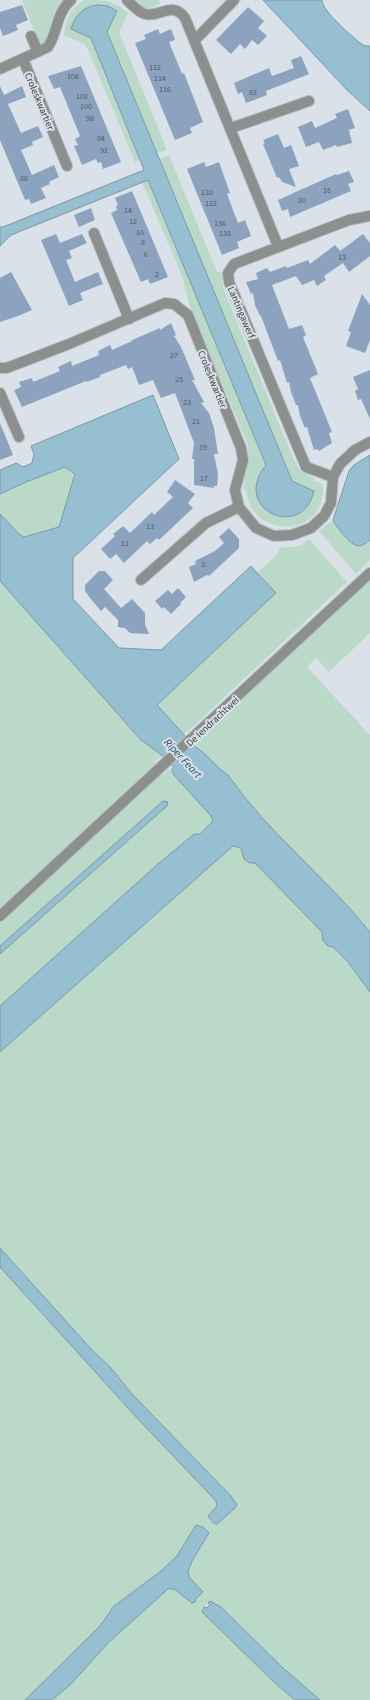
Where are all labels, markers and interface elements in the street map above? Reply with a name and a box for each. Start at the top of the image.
house number: 112 [149,62,161,73]
street label: Croleskwartier [21,71,58,133]
house number: 106 [67,71,79,82]
house number: 114 [154,73,166,84]
house number: 116 [159,84,171,95]
house number: 83 [249,87,257,98]
house number: 102 [76,91,88,102]
house number: 100 [80,101,92,112]
house number: 98 [86,113,94,124]
house number: 94 [97,133,105,144]
house number: 92 [100,145,108,156]
house number: 86 [20,173,28,184]
house number: 18 [323,185,331,196]
house number: 130 [201,187,213,198]
house number: 20 [298,195,306,206]
house number: 132 [205,198,217,209]
house number: 14 [124,205,132,216]
house number: 12 [129,216,137,227]
house number: 136 [214,218,226,229]
house number: 10 [136,227,144,238]
house number: 138 [219,228,231,239]
house number: 8 [141,237,145,248]
house number: 6 [144,249,148,260]
house number: 13 [338,252,346,263]
house number: 2 [155,269,159,280]
street label: Lantingawerf [224,284,259,341]
street label: Croleskwartier [194,348,230,411]
house number: 27 [170,350,178,361]
house number: 25 [175,374,183,385]
house number: 23 [183,397,191,408]
house number: 21 [192,416,200,427]
house number: 19 [199,442,207,453]
house number: 17 [200,473,208,484]
house number: 13 [146,521,154,532]
house number: 11 [121,538,129,549]
house number: 3 [201,559,205,570]
street label: De Iendrachtwei [183,693,242,750]
water label: Riper Feart [160,735,205,782]

